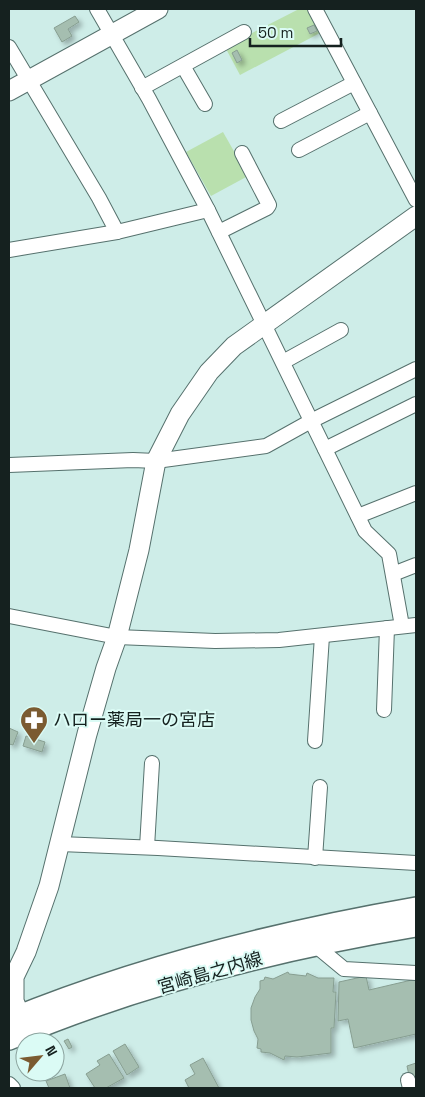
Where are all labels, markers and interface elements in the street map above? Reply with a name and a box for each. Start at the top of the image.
scale bar [250,15,341,47]
text: 50 m [258,23,293,42]
pharmacy icon: ハロー薬局一の宮店 [19,705,49,744]
place label: ハロー薬局一の宮店 [53,708,215,731]
street label: 宮崎島之内線 [155,947,265,998]
north arrow [15,1032,65,1082]
text: N [41,1043,62,1059]

